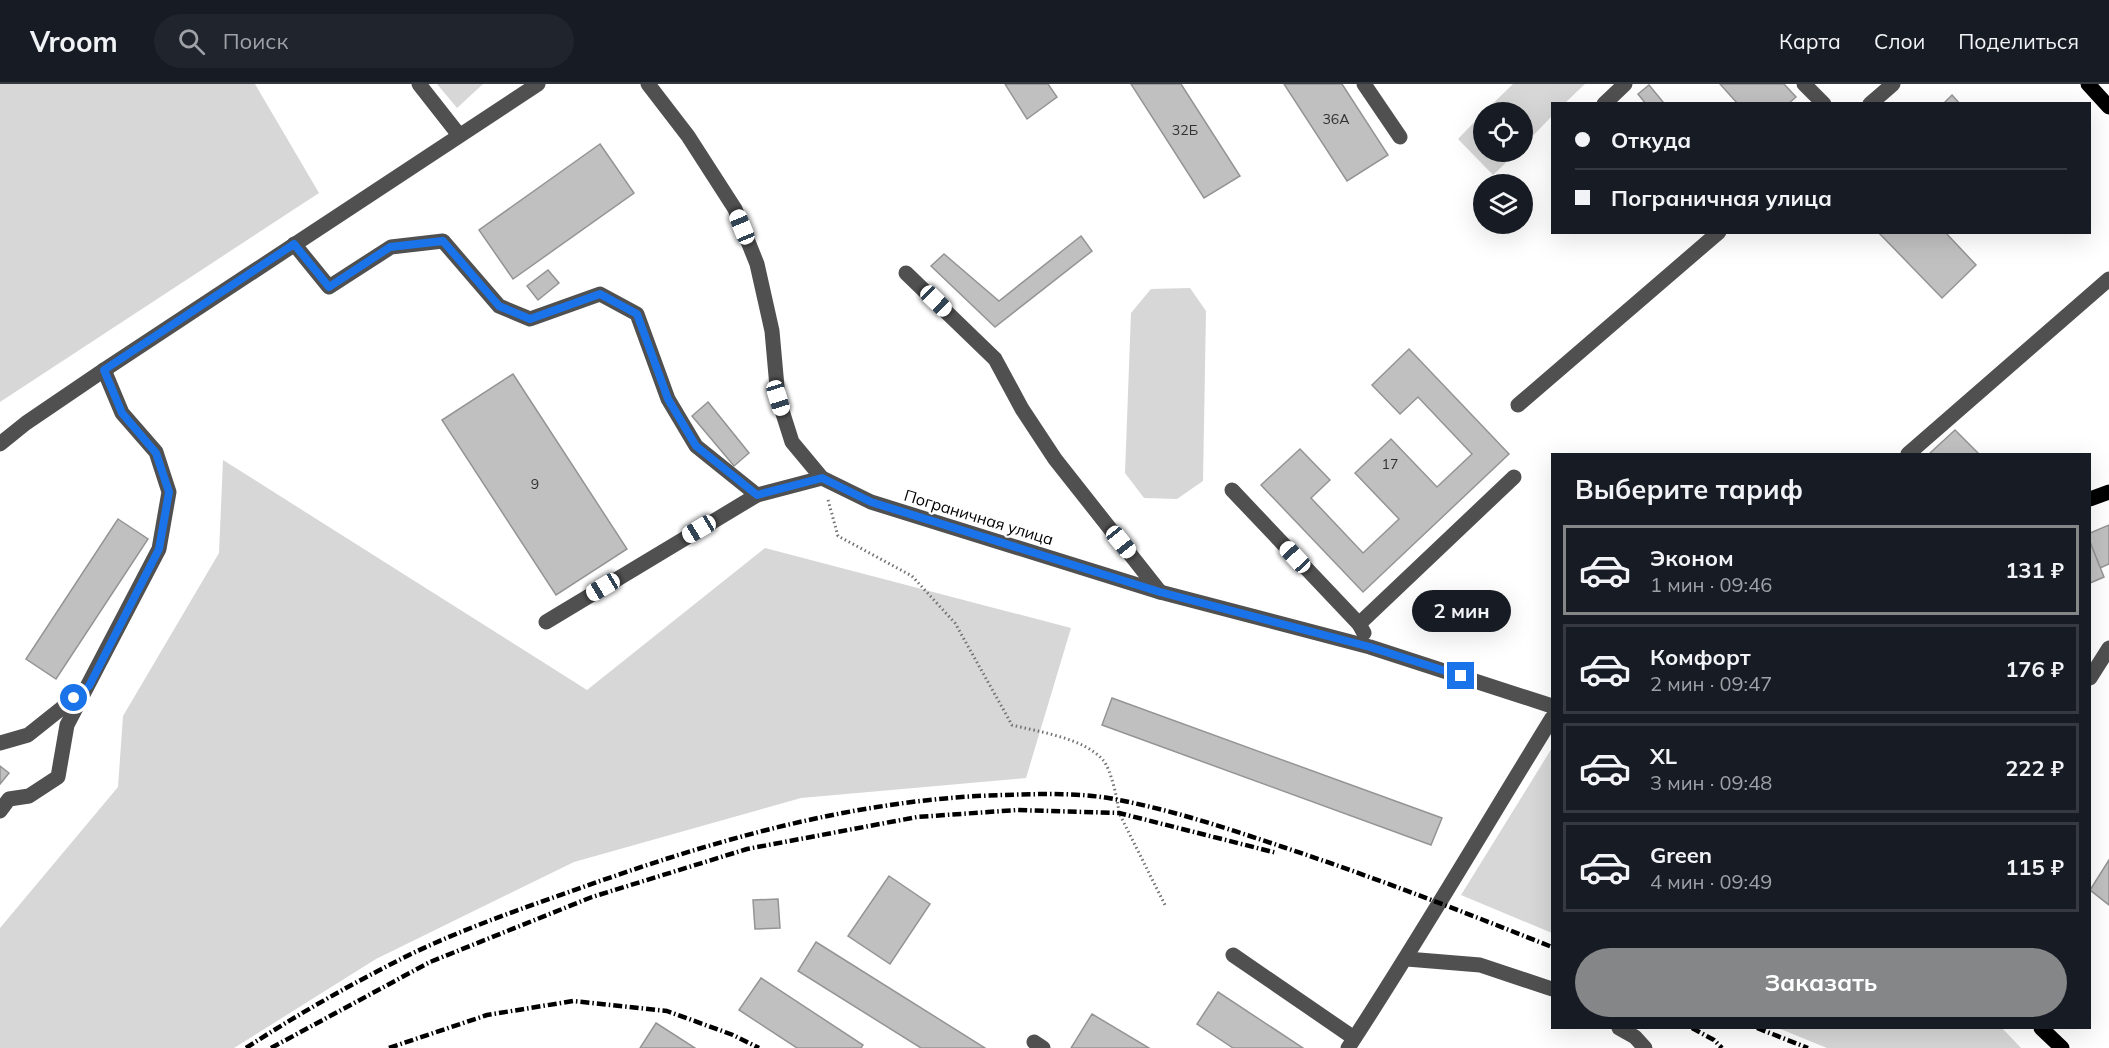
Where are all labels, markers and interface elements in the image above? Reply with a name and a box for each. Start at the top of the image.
search box [154,14,574,68]
text: Vroom [30,24,118,59]
icon: search [175,25,208,58]
text: Поиск [223,27,288,55]
text: Карта [1779,28,1841,54]
text: Слои [1874,28,1925,54]
text: Поделиться [1958,28,2079,54]
map controls [1473,102,1533,234]
button: locate [1473,102,1533,162]
house number: 36А [1322,110,1350,128]
house number: 32Б [1172,121,1198,139]
text: Откуда [1611,126,1691,154]
button: layers [1473,174,1533,234]
text: Пограничная улица [1611,184,1832,212]
car [727,207,757,247]
car [917,282,955,320]
car [764,378,792,418]
house number: 17 [1382,455,1398,473]
text: Выберите тариф [1575,472,1803,506]
house number: 9 [531,475,539,493]
street label: Пограничная улица [902,485,1056,549]
car [679,512,719,546]
car [1103,522,1139,562]
car [1276,538,1314,576]
icon: car [1578,543,1632,597]
text: Эконом [1650,544,1734,572]
text: 131 ₽ [2005,556,2064,584]
car [583,570,623,604]
text: 1 мин · 09:46 [1650,572,1772,597]
callout: 2 мин [1412,589,1510,631]
text: 2 мин [1433,598,1490,623]
icon: car [1578,642,1632,696]
text: Комфорт [1650,643,1751,671]
text: 176 ₽ [2005,655,2064,683]
route end [1447,662,1474,689]
text: 2 мин · 09:47 [1650,671,1772,696]
route start [60,684,87,711]
icon: car [1578,741,1632,795]
text: XL [1650,742,1677,770]
text: 222 ₽ [2005,754,2064,782]
text: 3 мин · 09:48 [1650,770,1772,795]
icon: car [1578,840,1632,894]
text: Green [1650,841,1712,869]
text: 115 ₽ [2005,853,2064,881]
text: 4 мин · 09:49 [1650,869,1772,894]
button: Заказать [1575,948,2067,1017]

